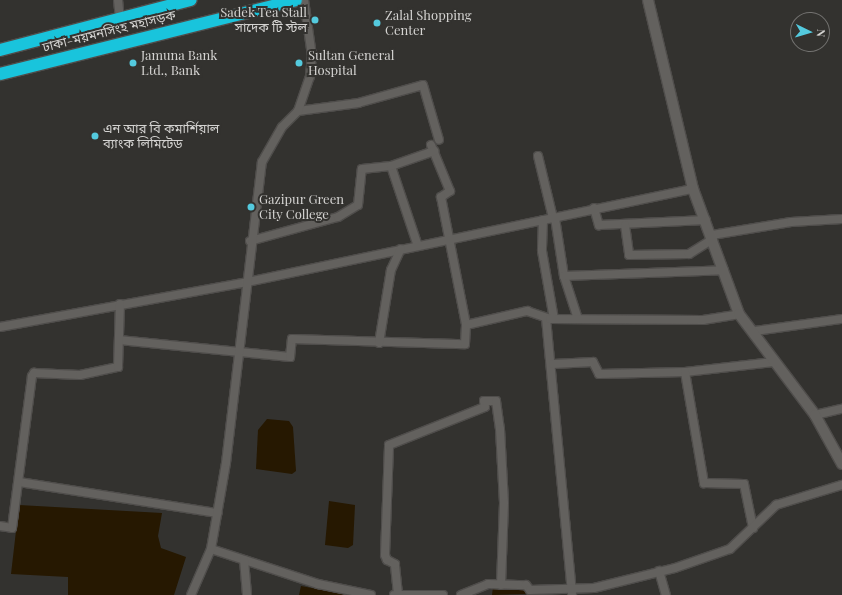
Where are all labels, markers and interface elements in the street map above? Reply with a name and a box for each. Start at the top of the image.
place label: Sadek Tea Stall সাদেক টি স্টল [220,5,307,36]
street label: ঢাকা-ময়মনসিংহ মহাসড়ক [41,7,177,55]
place label: Zalal Shopping Center [385,8,472,39]
north arrow [790,12,830,52]
marker: Sadek Tea Stall সাদেক টি স্টল [310,15,320,25]
marker: Zalal Shopping Center [372,18,382,28]
text: N [814,28,829,38]
place label: Jamuna Bank Ltd., Bank [141,48,217,79]
place label: Sultan General Hospital [308,48,394,79]
marker: Sultan General Hospital [293,57,305,69]
marker: Jamuna Bank Ltd., Bank [128,58,138,68]
place label: এন আর বি কমার্শিয়াল ব্যাংক লিমিটেড [103,121,219,152]
marker: এন আর বি কমার্শিয়াল ব্যাংক লিমিটেড [90,131,100,141]
place label: Gazipur Green City College [259,192,344,223]
marker: Gazipur Green City College [246,202,256,212]

